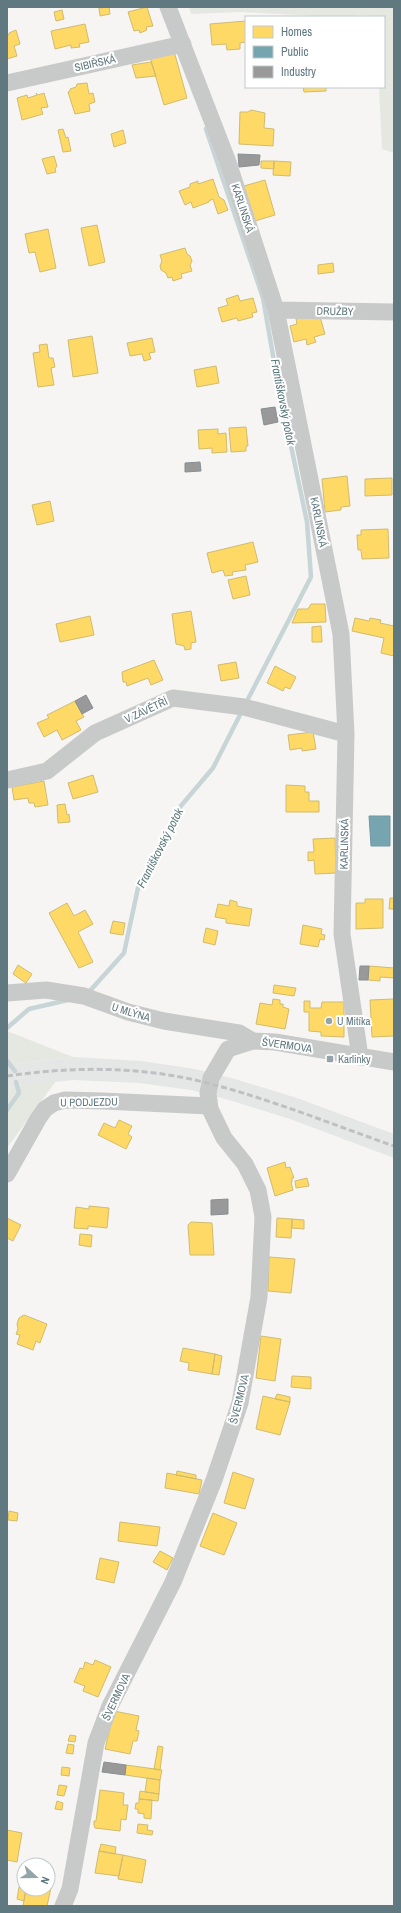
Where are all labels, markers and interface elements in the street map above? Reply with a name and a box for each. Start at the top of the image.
legend [245,16,385,88]
text: Homes [281,24,312,40]
text: Public [281,44,308,60]
street label: SIBIŘSKÁ [73,51,118,75]
text: Industry [281,64,316,80]
street label: KARLINSKÁ [229,182,258,235]
street label: DRUŽBY [316,304,354,318]
water label: Františkovský potok [267,358,299,448]
street label: KARLINSKÁ [307,496,331,549]
street label: V ZÁVĚTŘÍ [122,694,170,726]
water label: Františkovský potok [133,804,187,891]
street label: KARLINSKÁ [337,818,351,869]
street label: U MLÝNA [110,1000,153,1025]
place label: U Mitíka [337,1014,371,1028]
marker: U Mitíka [324,1016,334,1026]
street label: ŠVERMOVA [261,1035,314,1056]
place label: Karlinky [338,1052,371,1066]
marker: Karlinky [325,1054,335,1064]
street label: U PODJEZDU [60,1094,118,1110]
street label: ŠVERMOVA [226,1372,252,1425]
street label: ŠVERMOVA [99,1670,133,1723]
north arrow [16,1857,56,1897]
text: N [38,1875,53,1886]

